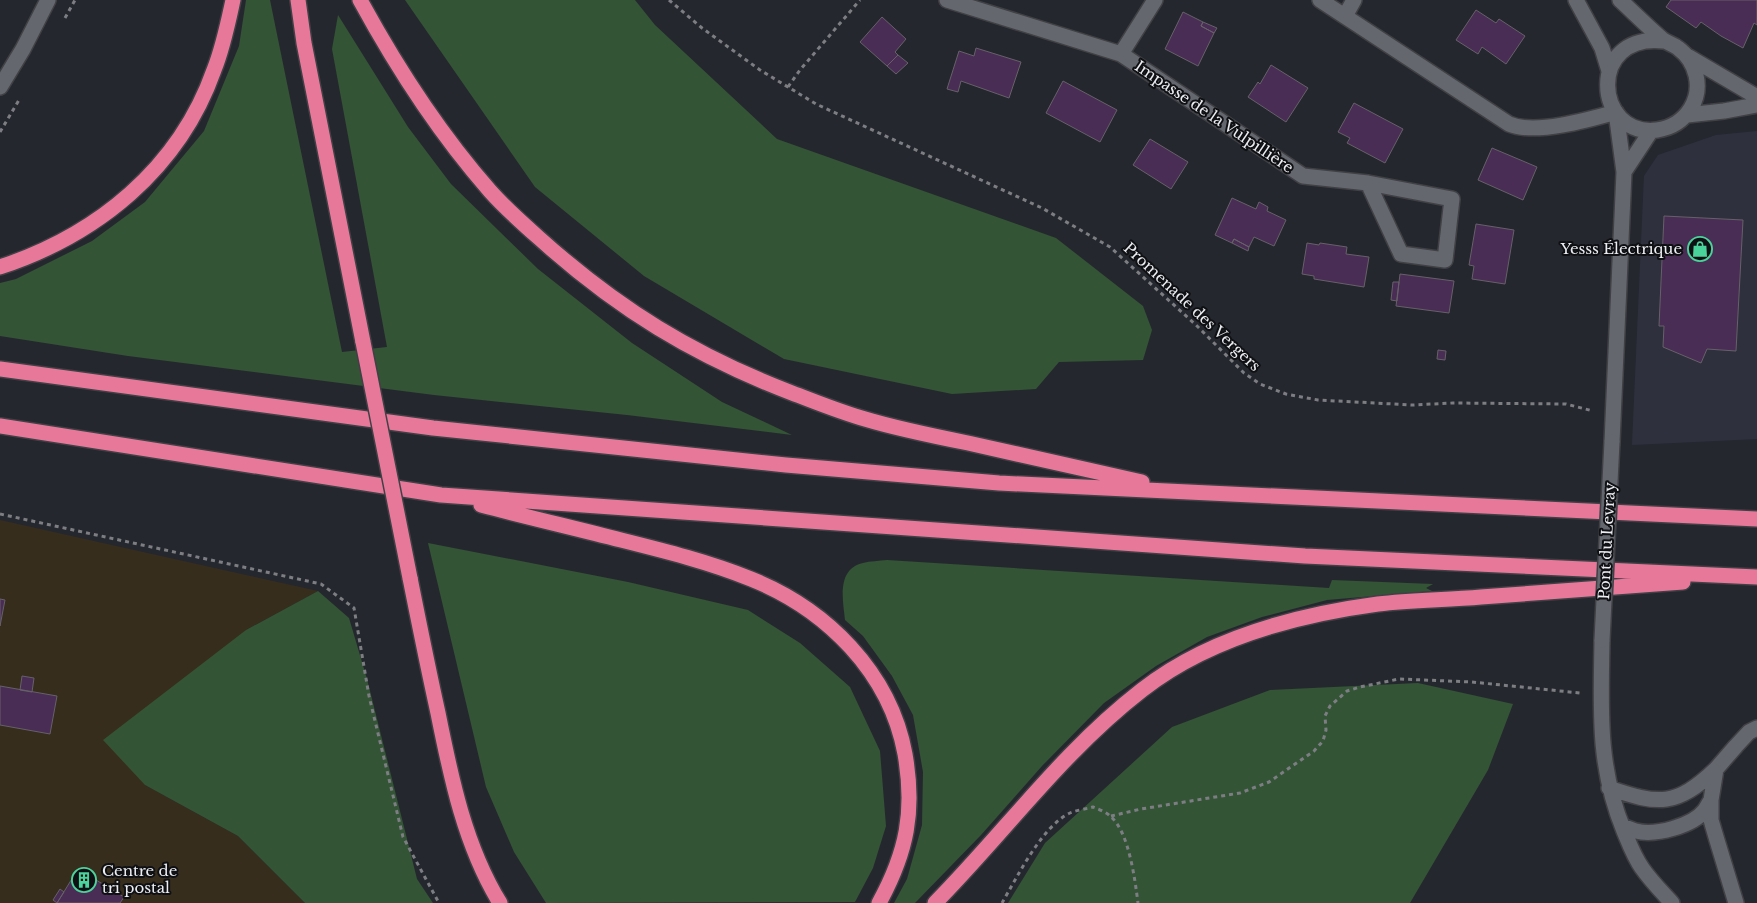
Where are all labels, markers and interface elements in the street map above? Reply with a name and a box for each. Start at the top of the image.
street label: Impasse de la Vulpillière [1131,56,1297,177]
shop icon: Yesss Électrique [1687,236,1713,262]
street label: Promenade des Vergers [1120,238,1265,375]
place label: Yesss Électrique [1559,239,1682,258]
street label: Pont du Levray [1594,481,1619,600]
place label: Centre de tri postal [102,861,177,897]
building icon: Centre de tri postal [71,867,97,893]

